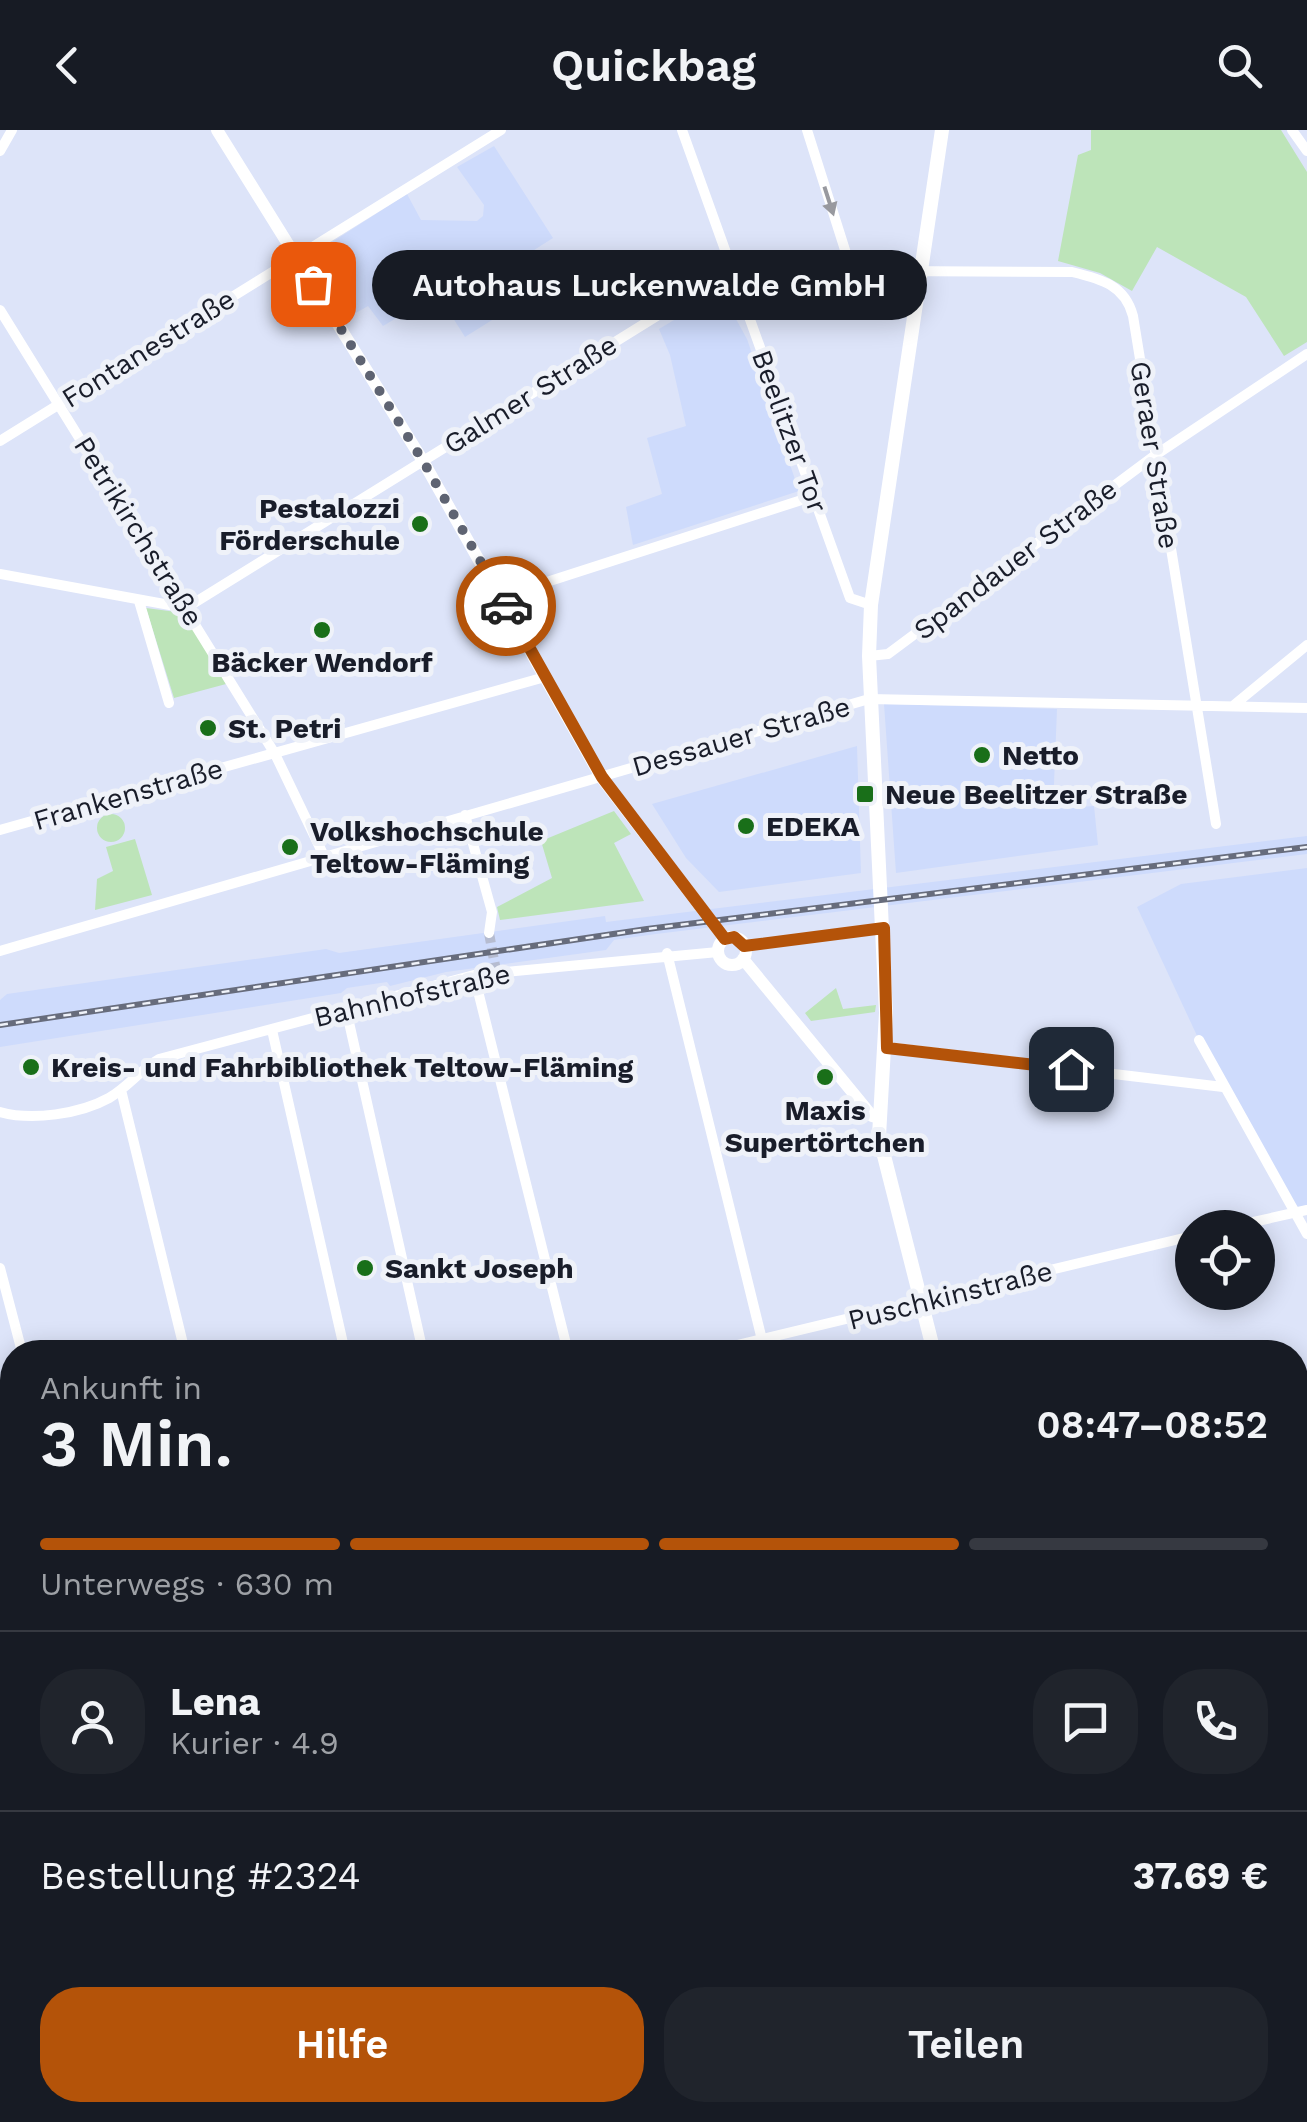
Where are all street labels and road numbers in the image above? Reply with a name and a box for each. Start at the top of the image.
street label: Fontanestraße [56,282,241,415]
street label: Galmer Straße [438,328,623,461]
street label: Beelitzer Tor [745,345,834,517]
street label: Geraer Straße [1123,359,1186,551]
street label: Petrikirchstraße [67,430,210,632]
street label: Spandauer Straße [907,472,1123,647]
street label: Dessauer Straße [628,690,854,783]
street label: Frankenstraße [29,752,227,837]
street label: Bahnhofstraße [311,957,513,1034]
street label: Puschkinstraße [844,1254,1056,1337]

